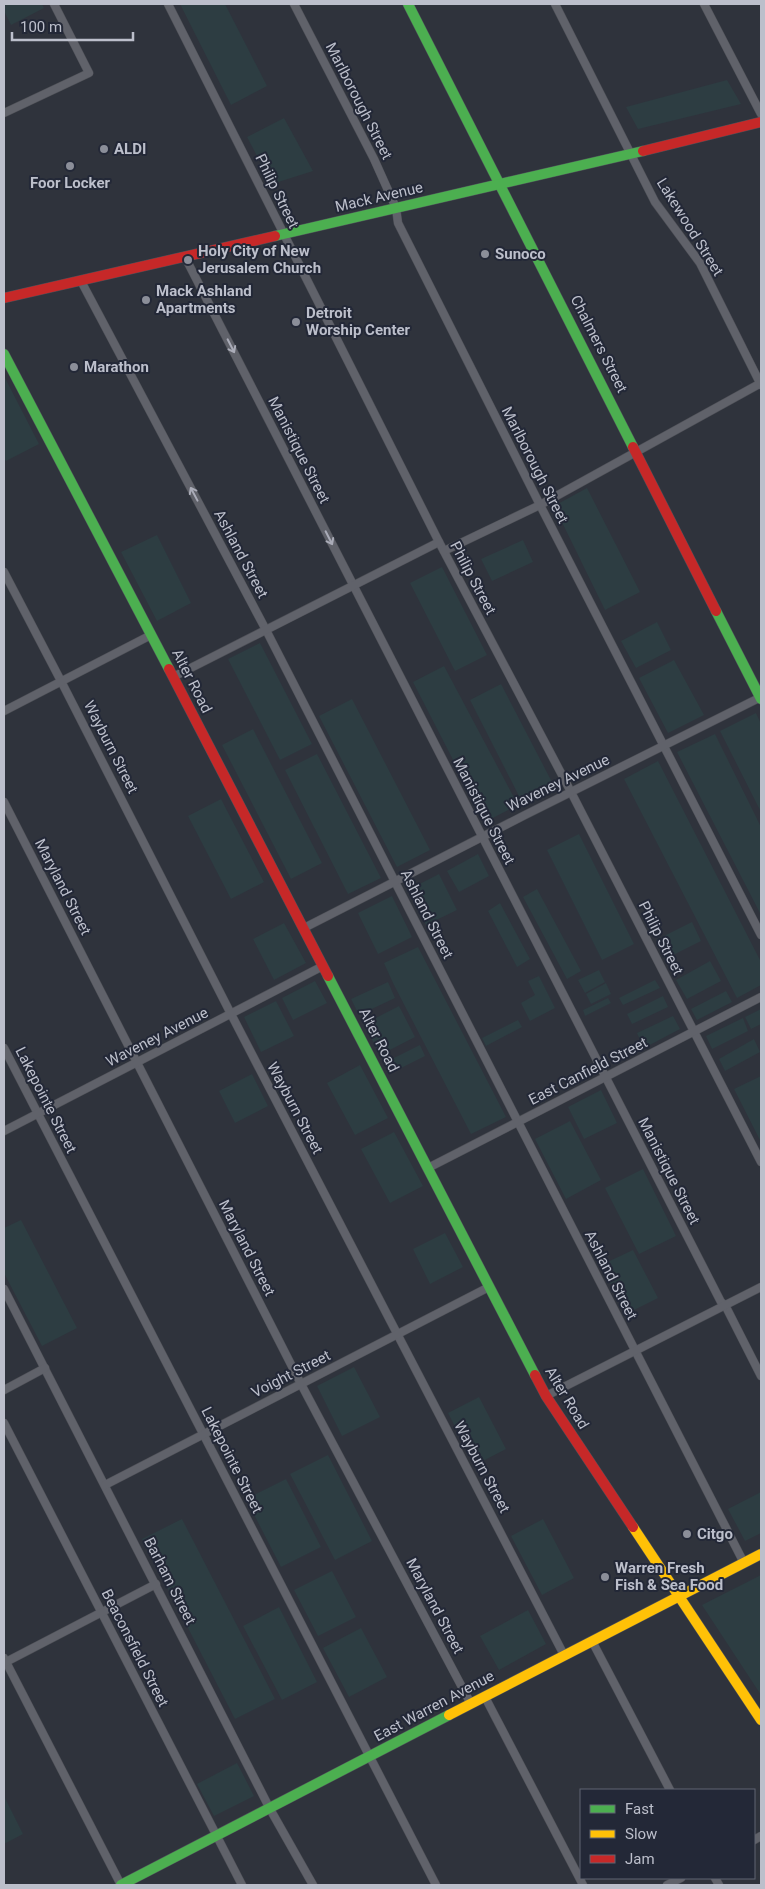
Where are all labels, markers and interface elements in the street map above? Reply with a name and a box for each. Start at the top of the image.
scale bar [12,10,134,42]
text: 100 m [20,18,62,36]
street label: Marlborough Street [322,40,396,163]
place label: ALDI [114,140,146,158]
marker: ALDI [98,143,110,155]
street label: Philip Street [251,151,303,231]
marker: Foor Locker [64,160,76,172]
place label: Foor Locker [30,174,111,192]
street label: Lakewood Street [653,175,727,279]
street label: Mack Avenue [333,178,425,216]
place label: Holy City of New Jerusalem Church [198,242,321,277]
place label: Sunoco [495,245,546,263]
marker: Sunoco [479,248,491,260]
marker: Holy City of New Jerusalem Church [182,254,194,266]
place label: Mack Ashland Apartments [156,282,252,317]
street label: Chalmers Street [567,292,631,396]
marker: Mack Ashland Apartments [140,294,152,306]
place label: Detroit Worship Center [306,304,411,339]
marker: Detroit Worship Center [290,316,302,328]
one-way arrow [226,339,236,354]
place label: Marathon [84,358,149,376]
marker: Marathon [68,361,80,373]
street label: Manistique Street [264,394,334,507]
street label: Marlborough Street [498,404,572,527]
one-way arrow [188,487,198,501]
street label: Ashland Street [210,507,272,601]
one-way arrow [325,530,334,545]
street label: Philip Street [446,538,500,618]
street label: Alter Road [168,646,216,716]
street label: Wayburn Street [80,698,142,796]
street label: Waveney Avenue [504,750,612,816]
street label: Manistique Street [449,755,519,868]
street label: Maryland Street [31,836,95,938]
street label: Ashland Street [397,866,457,962]
street label: Philip Street [635,898,687,978]
street label: Waveney Avenue [103,1003,211,1071]
street label: Alter Road [355,1005,403,1075]
street label: East Canfield Street [526,1033,650,1109]
street label: Lakepointe Street [11,1044,81,1156]
street label: Wayburn Street [263,1059,327,1157]
street label: Manistique Street [634,1115,704,1228]
street label: Maryland Street [215,1197,279,1299]
street label: Ashland Street [581,1227,641,1323]
street label: Voight Street [248,1346,334,1402]
street label: Alter Road [541,1364,593,1432]
street label: Lakepointe Street [197,1404,267,1516]
street label: Wayburn Street [450,1418,514,1516]
place label: Citgo [697,1525,733,1543]
marker: Citgo [681,1528,693,1540]
street label: Barham Street [140,1534,200,1628]
street label: Maryland Street [402,1555,468,1657]
place label: Warren Fresh Fish & Sea Food [615,1559,723,1594]
marker: Warren Fresh Fish & Sea Food [599,1571,611,1583]
street label: Beaconsfield Street [98,1586,172,1710]
street label: East Warren Avenue [371,1667,497,1745]
legend [580,1789,755,1879]
text: Fast [625,1800,654,1818]
text: Slow [625,1825,657,1843]
text: Jam [625,1850,655,1868]

